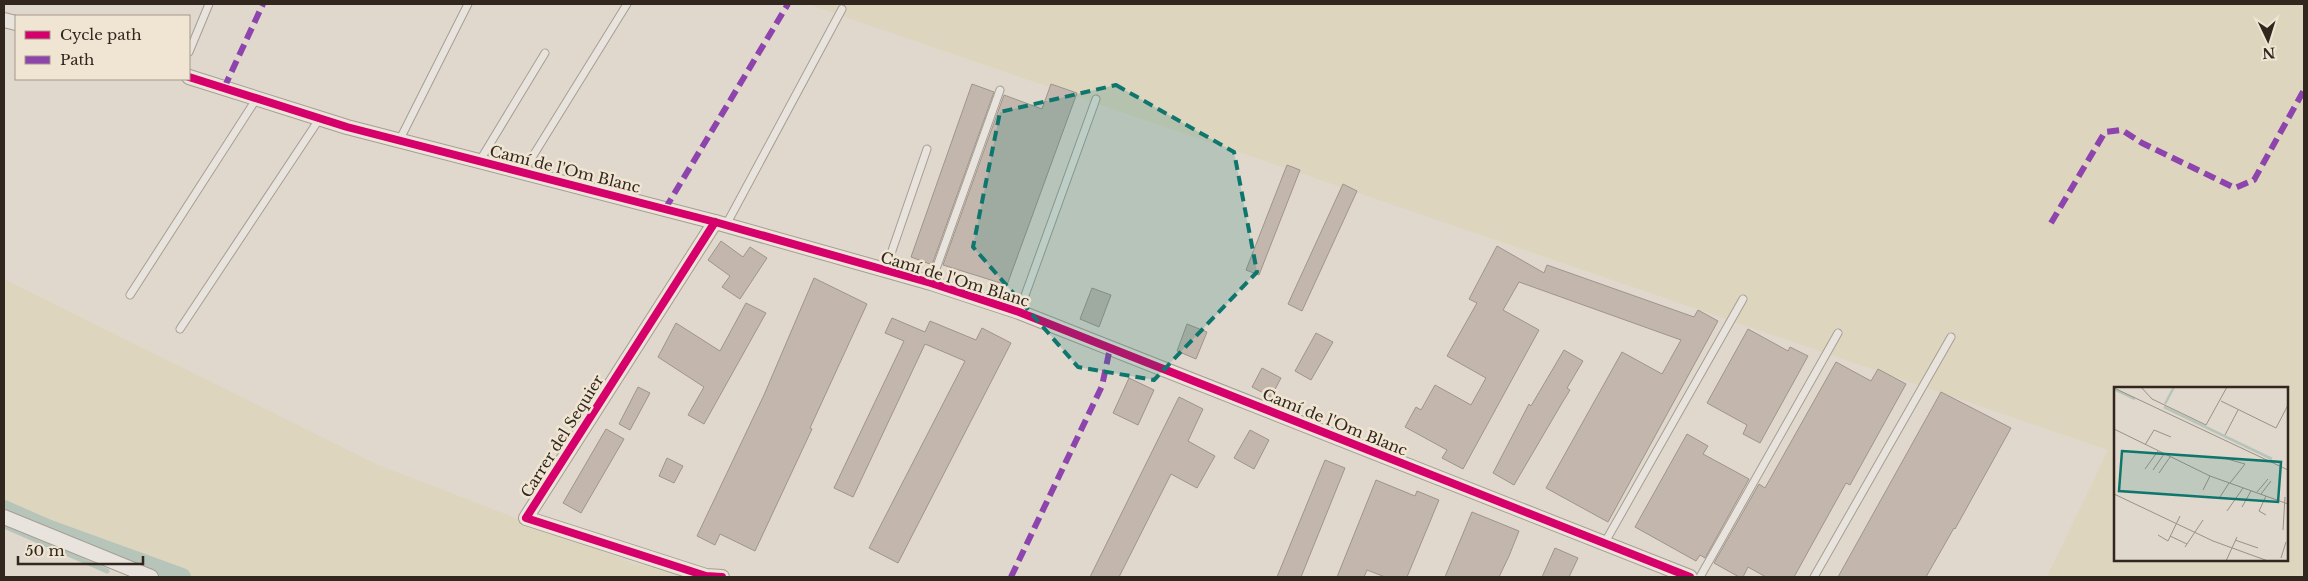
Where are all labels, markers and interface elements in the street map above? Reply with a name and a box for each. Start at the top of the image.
legend [15,15,190,80]
north arrow [2243,15,2293,65]
text: Cycle path [60,25,142,44]
text: N [2262,44,2276,62]
text: Path [60,50,94,69]
street label: Camí de l'Om Blanc [488,141,642,197]
street label: Camí de l'Om Blanc [878,247,1032,311]
street label: Carrer del Sequier [517,370,608,501]
street label: Camí de l'Om Blanc [1260,384,1410,460]
inset map [2114,387,2288,561]
scale bar [18,534,142,566]
text: 50 m [25,541,65,560]

